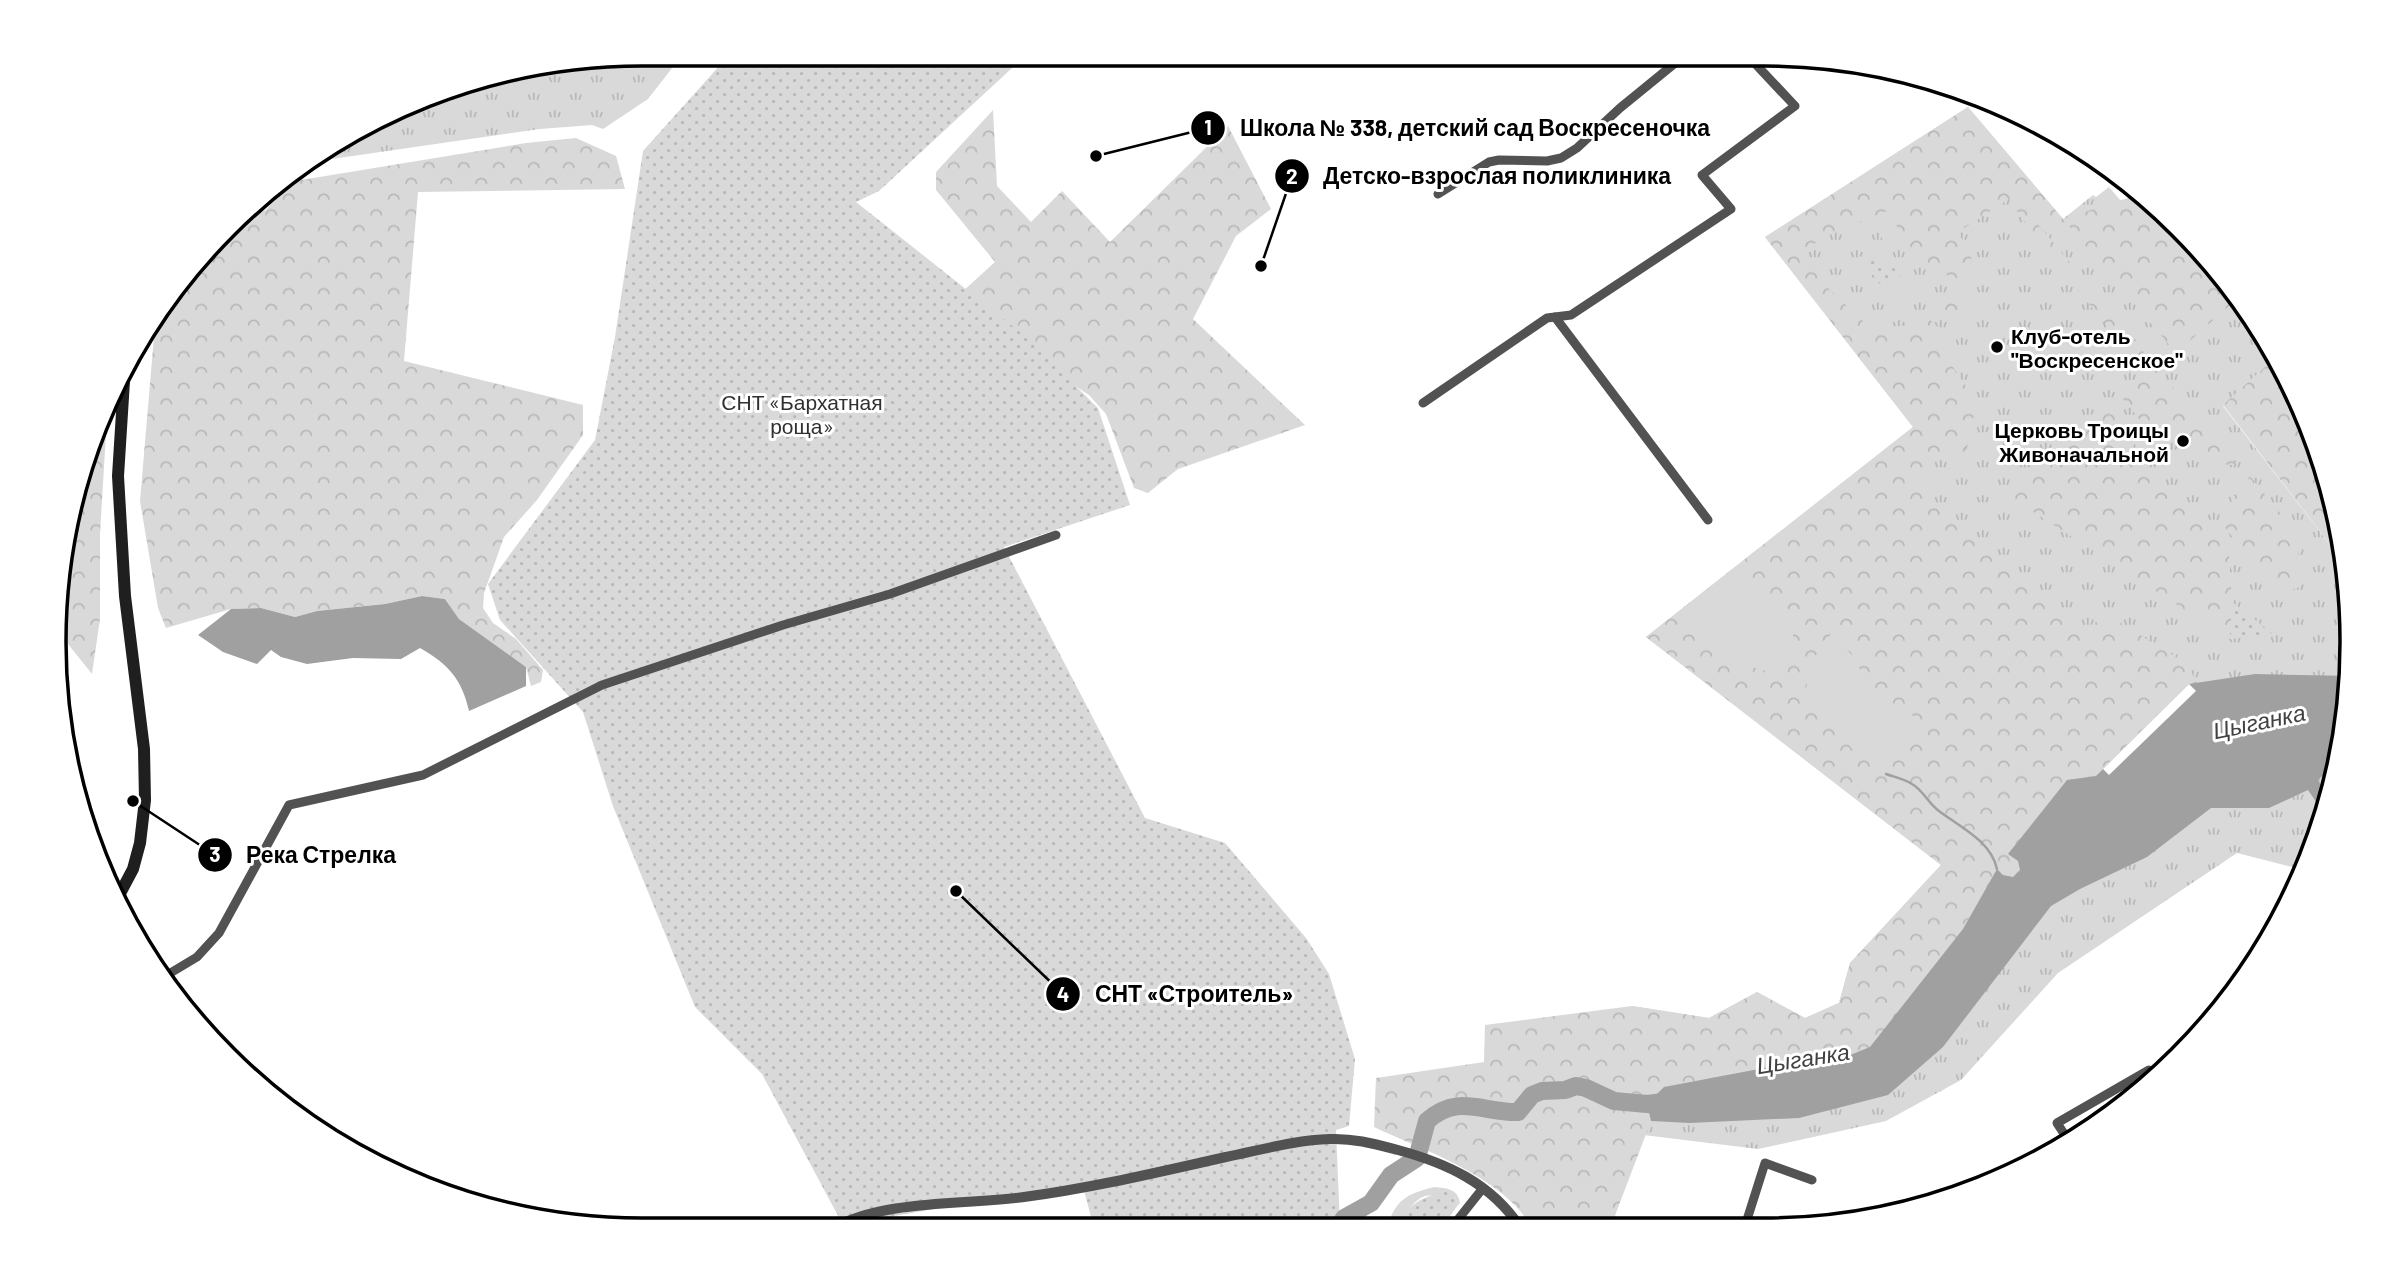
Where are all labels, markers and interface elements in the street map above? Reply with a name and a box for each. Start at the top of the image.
callout: Школа № 338, детский сад Воскресеночка [1191,106,1724,150]
text: Школа № 338, детский сад Воскресеночка [1240,113,1710,141]
text: 1 [1204,114,1212,139]
callout: Детско-взрослая поликлиника [1274,154,1686,198]
text: Детско-взрослая поликлиника [1323,161,1671,189]
text: 2 [1286,163,1298,188]
place label: Клуб-отель "Воскресенское" [2011,323,2183,372]
marker: Клуб-отель "Воскресенское" [1989,339,2005,355]
park label: СНТ «Бархатная роща» [721,389,883,438]
place label: Церковь Троицы Живоначальной [1994,417,2169,466]
marker: Церковь Троицы Живоначальной [2175,433,2191,449]
water label: Цыганка [2210,698,2308,744]
callout: Река Стрелка [197,833,410,877]
text: Река Стрелка [246,840,396,868]
text: 3 [209,841,221,866]
callout: СНТ «Строитель» [1046,972,1307,1016]
text: СНТ «Строитель» [1095,979,1293,1007]
text: 4 [1057,981,1069,1006]
water label: Цыганка [1754,1037,1852,1079]

